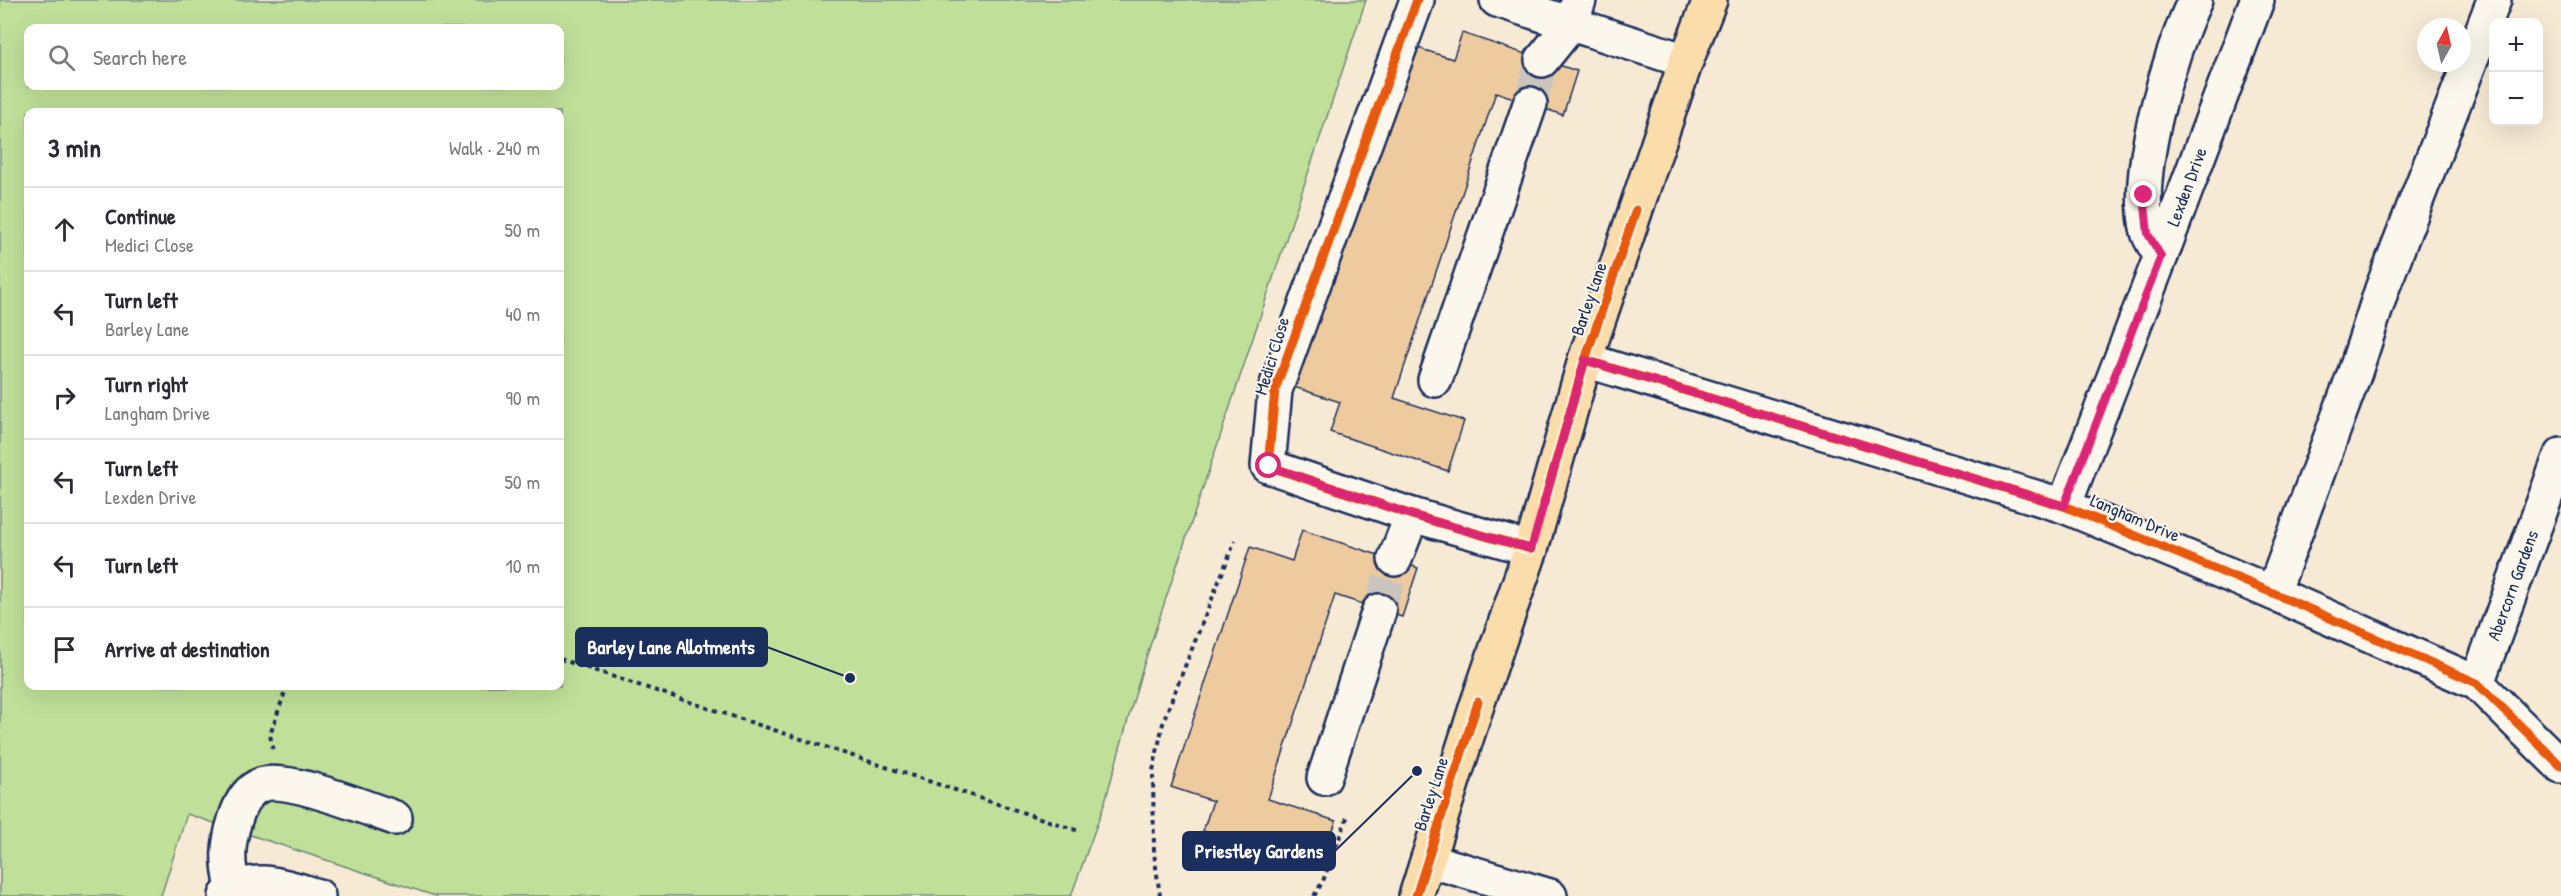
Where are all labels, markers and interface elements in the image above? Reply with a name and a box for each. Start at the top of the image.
north arrow [2417,18,2471,72]
map controls [2489,18,2543,126]
button: + [2489,18,2543,72]
search box [24,24,564,90]
icon: search [45,41,78,74]
text: Search here [93,42,187,72]
button: − [2489,72,2543,126]
text: 3 min [48,130,101,165]
text: Walk · 240 m [449,134,540,161]
street label: Lexden Drive [2160,144,2213,230]
route end [2130,181,2156,207]
text: Continue [105,201,176,231]
icon: ahead [48,213,81,246]
text: 50 m [504,216,540,243]
text: Medici Close [105,231,194,258]
street label: Barley Lane [1564,259,1613,339]
text: Turn left [105,285,178,315]
icon: left [48,297,81,330]
text: 40 m [505,300,540,327]
street label: Medici Close [1248,314,1295,398]
text: Barley Lane [105,315,189,342]
text: Turn right [105,369,188,399]
icon: right [48,381,81,414]
text: 90 m [506,384,540,411]
text: Langham Drive [105,399,210,426]
route start [1255,452,1281,478]
text: Turn left [105,453,178,483]
icon: left [48,465,81,498]
text: 50 m [504,468,540,495]
text: Lexden Drive [105,483,196,510]
street label: Langham Drive [2087,488,2184,548]
street label: Abercorn Gardens [2481,527,2544,644]
icon: left [48,549,81,582]
text: Turn left [105,550,178,580]
text: 10 m [506,552,540,579]
callout: Barley Lane Allotments [576,628,767,666]
icon: arrive [48,633,81,666]
text: Barley Lane Allotments [587,633,755,661]
text: Arrive at destination [105,634,270,664]
street label: Barley Lane [1407,754,1454,834]
callout: Priestley Gardens [1183,832,1335,870]
text: Priestley Gardens [1195,837,1323,865]

